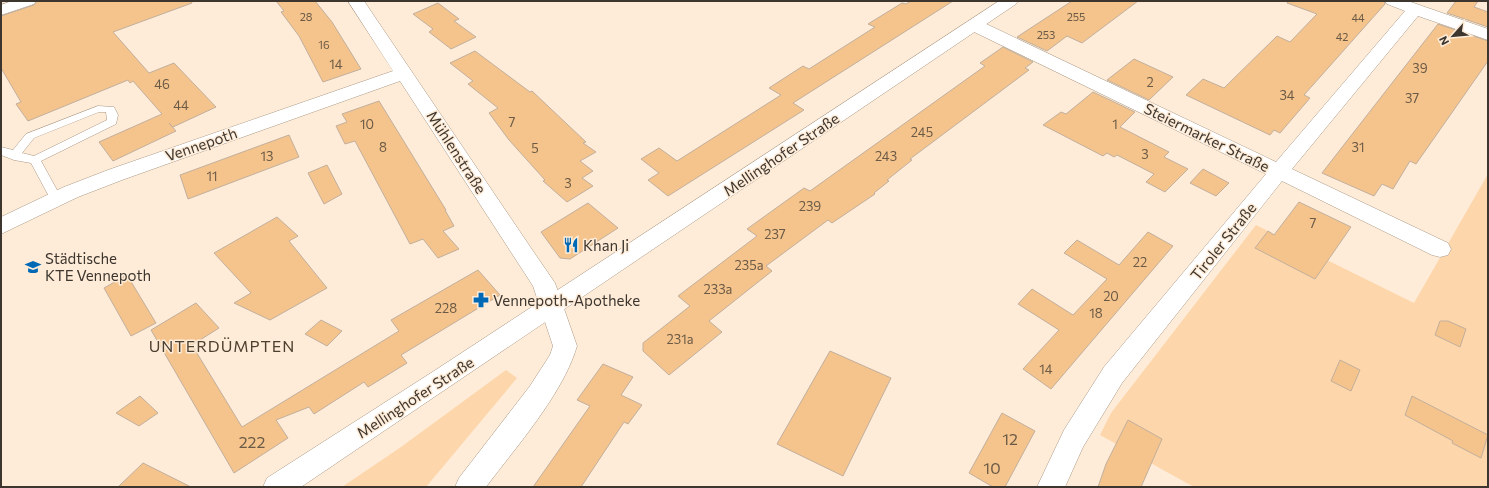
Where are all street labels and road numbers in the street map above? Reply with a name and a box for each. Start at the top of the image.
street label: Steiermarker Straße [1141,99,1273,175]
street label: Mühlenstraße [424,107,491,197]
street label: Mellinghofer Straße [720,109,842,199]
street label: Vennepoth [163,123,239,165]
street label: Tiroler Straße [1186,199,1260,283]
street label: Mellinghofer Straße [353,352,477,442]

